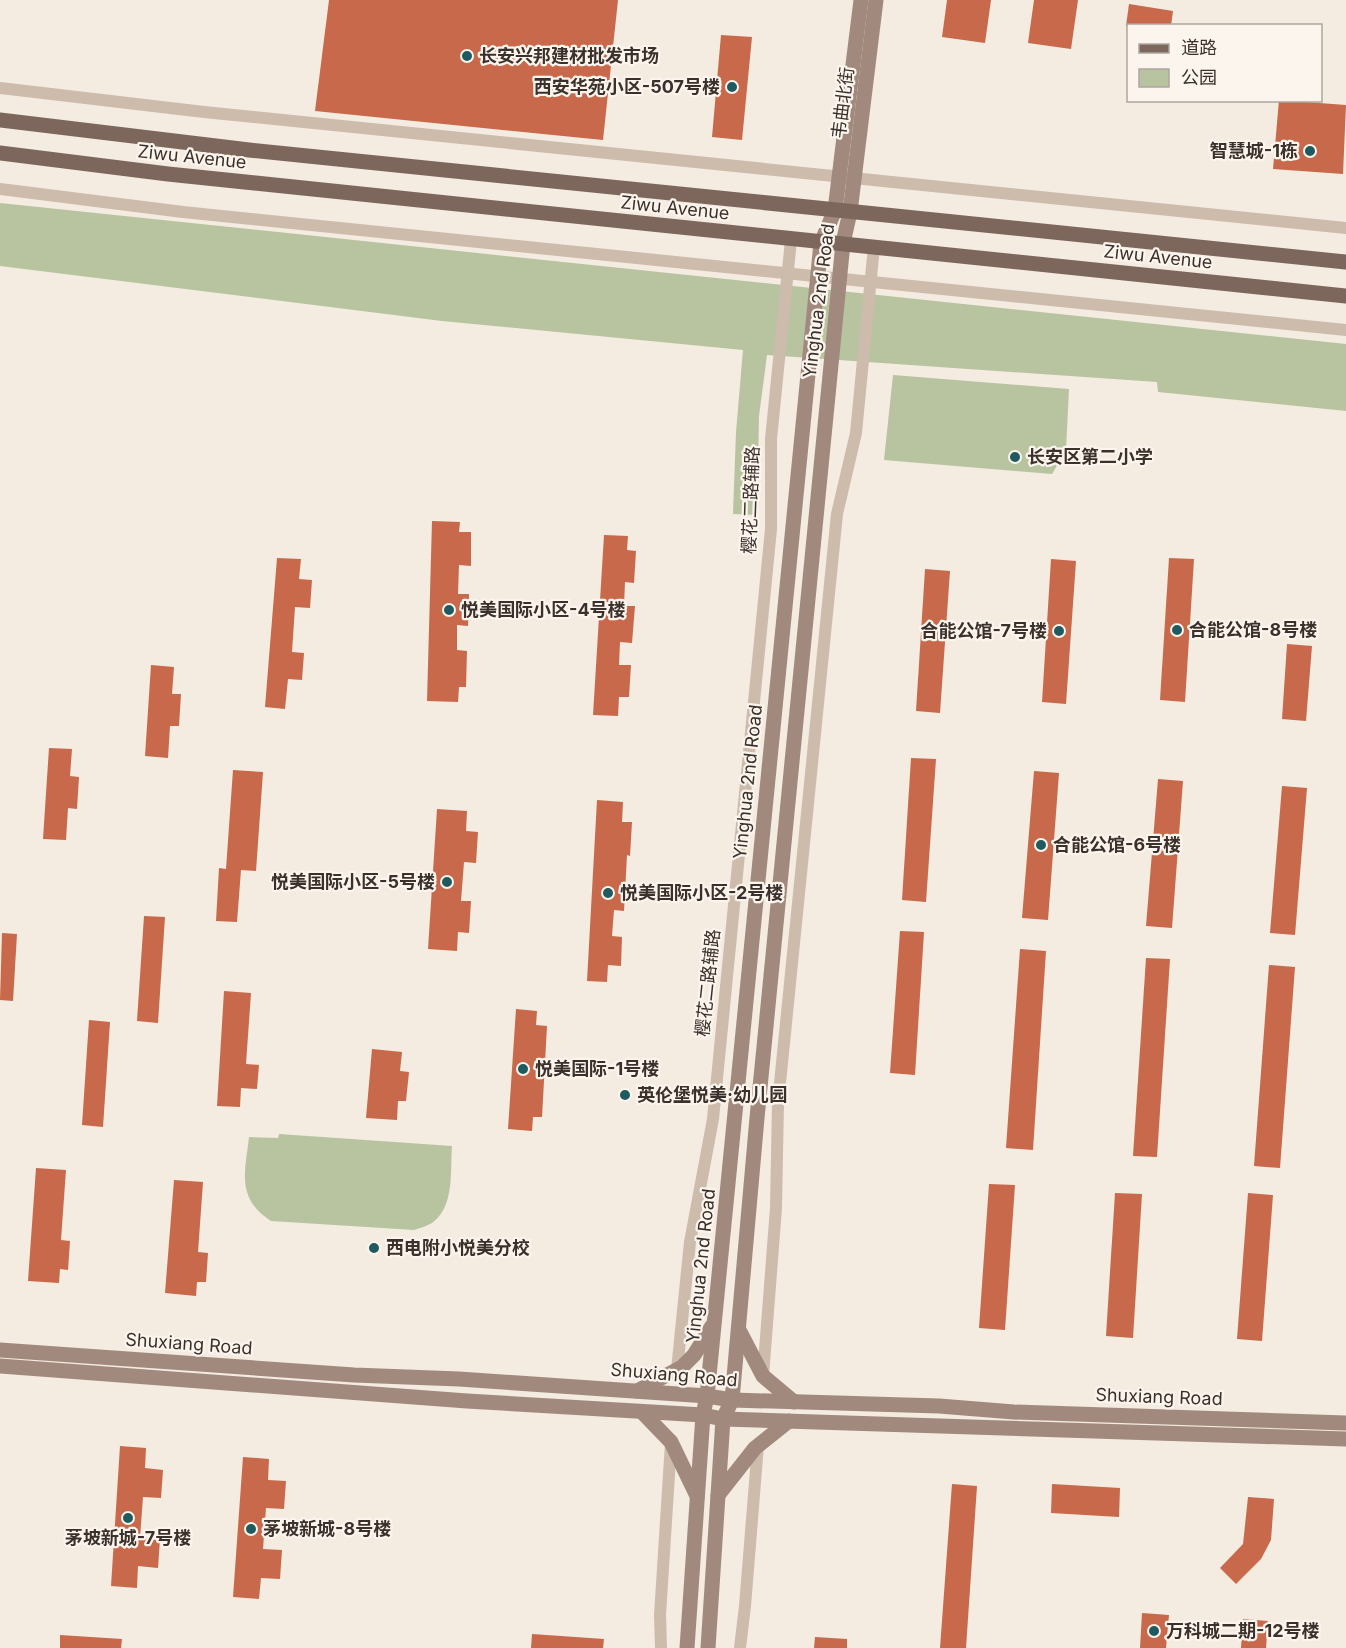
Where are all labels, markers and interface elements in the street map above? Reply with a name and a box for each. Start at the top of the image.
legend [1127,24,1322,102]
text: 道路 [1181,37,1217,58]
place label: 长安兴邦建材批发市场 [479,45,659,66]
marker: 长安兴邦建材批发市场 [460,49,474,63]
street label: 韦曲北街 [828,66,857,140]
text: 公园 [1181,67,1217,88]
place label: 西安华苑小区-507号楼 [534,76,720,97]
marker: 西安华苑小区-507号楼 [725,80,739,94]
street label: Ziwu Avenue [137,140,248,173]
place label: 智慧城-1栋 [1210,140,1298,161]
marker: 智慧城-1栋 [1303,144,1317,158]
street label: Ziwu Avenue [620,191,731,224]
street label: Yinghua 2nd Road [799,223,838,379]
street label: Ziwu Avenue [1103,240,1214,273]
street label: 樱花二路辅路 [738,446,763,554]
place label: 长安区第二小学 [1027,446,1153,467]
marker: 长安区第二小学 [1008,450,1022,464]
place label: 悦美国际小区-4号楼 [461,599,626,620]
marker: 悦美国际小区-4号楼 [442,603,456,617]
place label: 合能公馆-8号楼 [1189,619,1317,640]
place label: 合能公馆-7号楼 [921,620,1047,641]
marker: 合能公馆-8号楼 [1170,623,1184,637]
marker: 合能公馆-7号楼 [1052,624,1066,638]
street label: Yinghua 2nd Road [729,704,766,860]
place label: 合能公馆-6号楼 [1053,834,1181,855]
marker: 合能公馆-6号楼 [1034,838,1048,852]
place label: 悦美国际小区-5号楼 [271,871,435,892]
marker: 悦美国际小区-5号楼 [440,875,454,889]
place label: 悦美国际小区-2号楼 [620,882,783,903]
marker: 悦美国际小区-2号楼 [601,886,615,900]
street label: 樱花二路辅路 [691,928,724,1038]
place label: 悦美国际-1号楼 [535,1058,659,1079]
marker: 悦美国际-1号楼 [516,1062,530,1076]
place label: 英伦堡悦美·幼儿园 [637,1084,787,1105]
marker: 英伦堡悦美·幼儿园 [618,1088,632,1102]
street label: Yinghua 2nd Road [682,1188,719,1344]
place label: 西电附小悦美分校 [386,1237,530,1258]
marker: 西电附小悦美分校 [367,1241,381,1255]
street label: Shuxiang Road [125,1329,253,1358]
street label: Shuxiang Road [610,1358,738,1391]
street label: Shuxiang Road [1095,1384,1223,1409]
marker: 茅坡新城-7号楼 [121,1511,135,1525]
place label: 茅坡新城-8号楼 [263,1518,391,1539]
marker: 茅坡新城-8号楼 [244,1522,258,1536]
place label: 茅坡新城-7号楼 [65,1527,191,1548]
place label: 万科城二期-12号楼 [1166,1620,1320,1641]
marker: 万科城二期-12号楼 [1147,1624,1161,1638]

